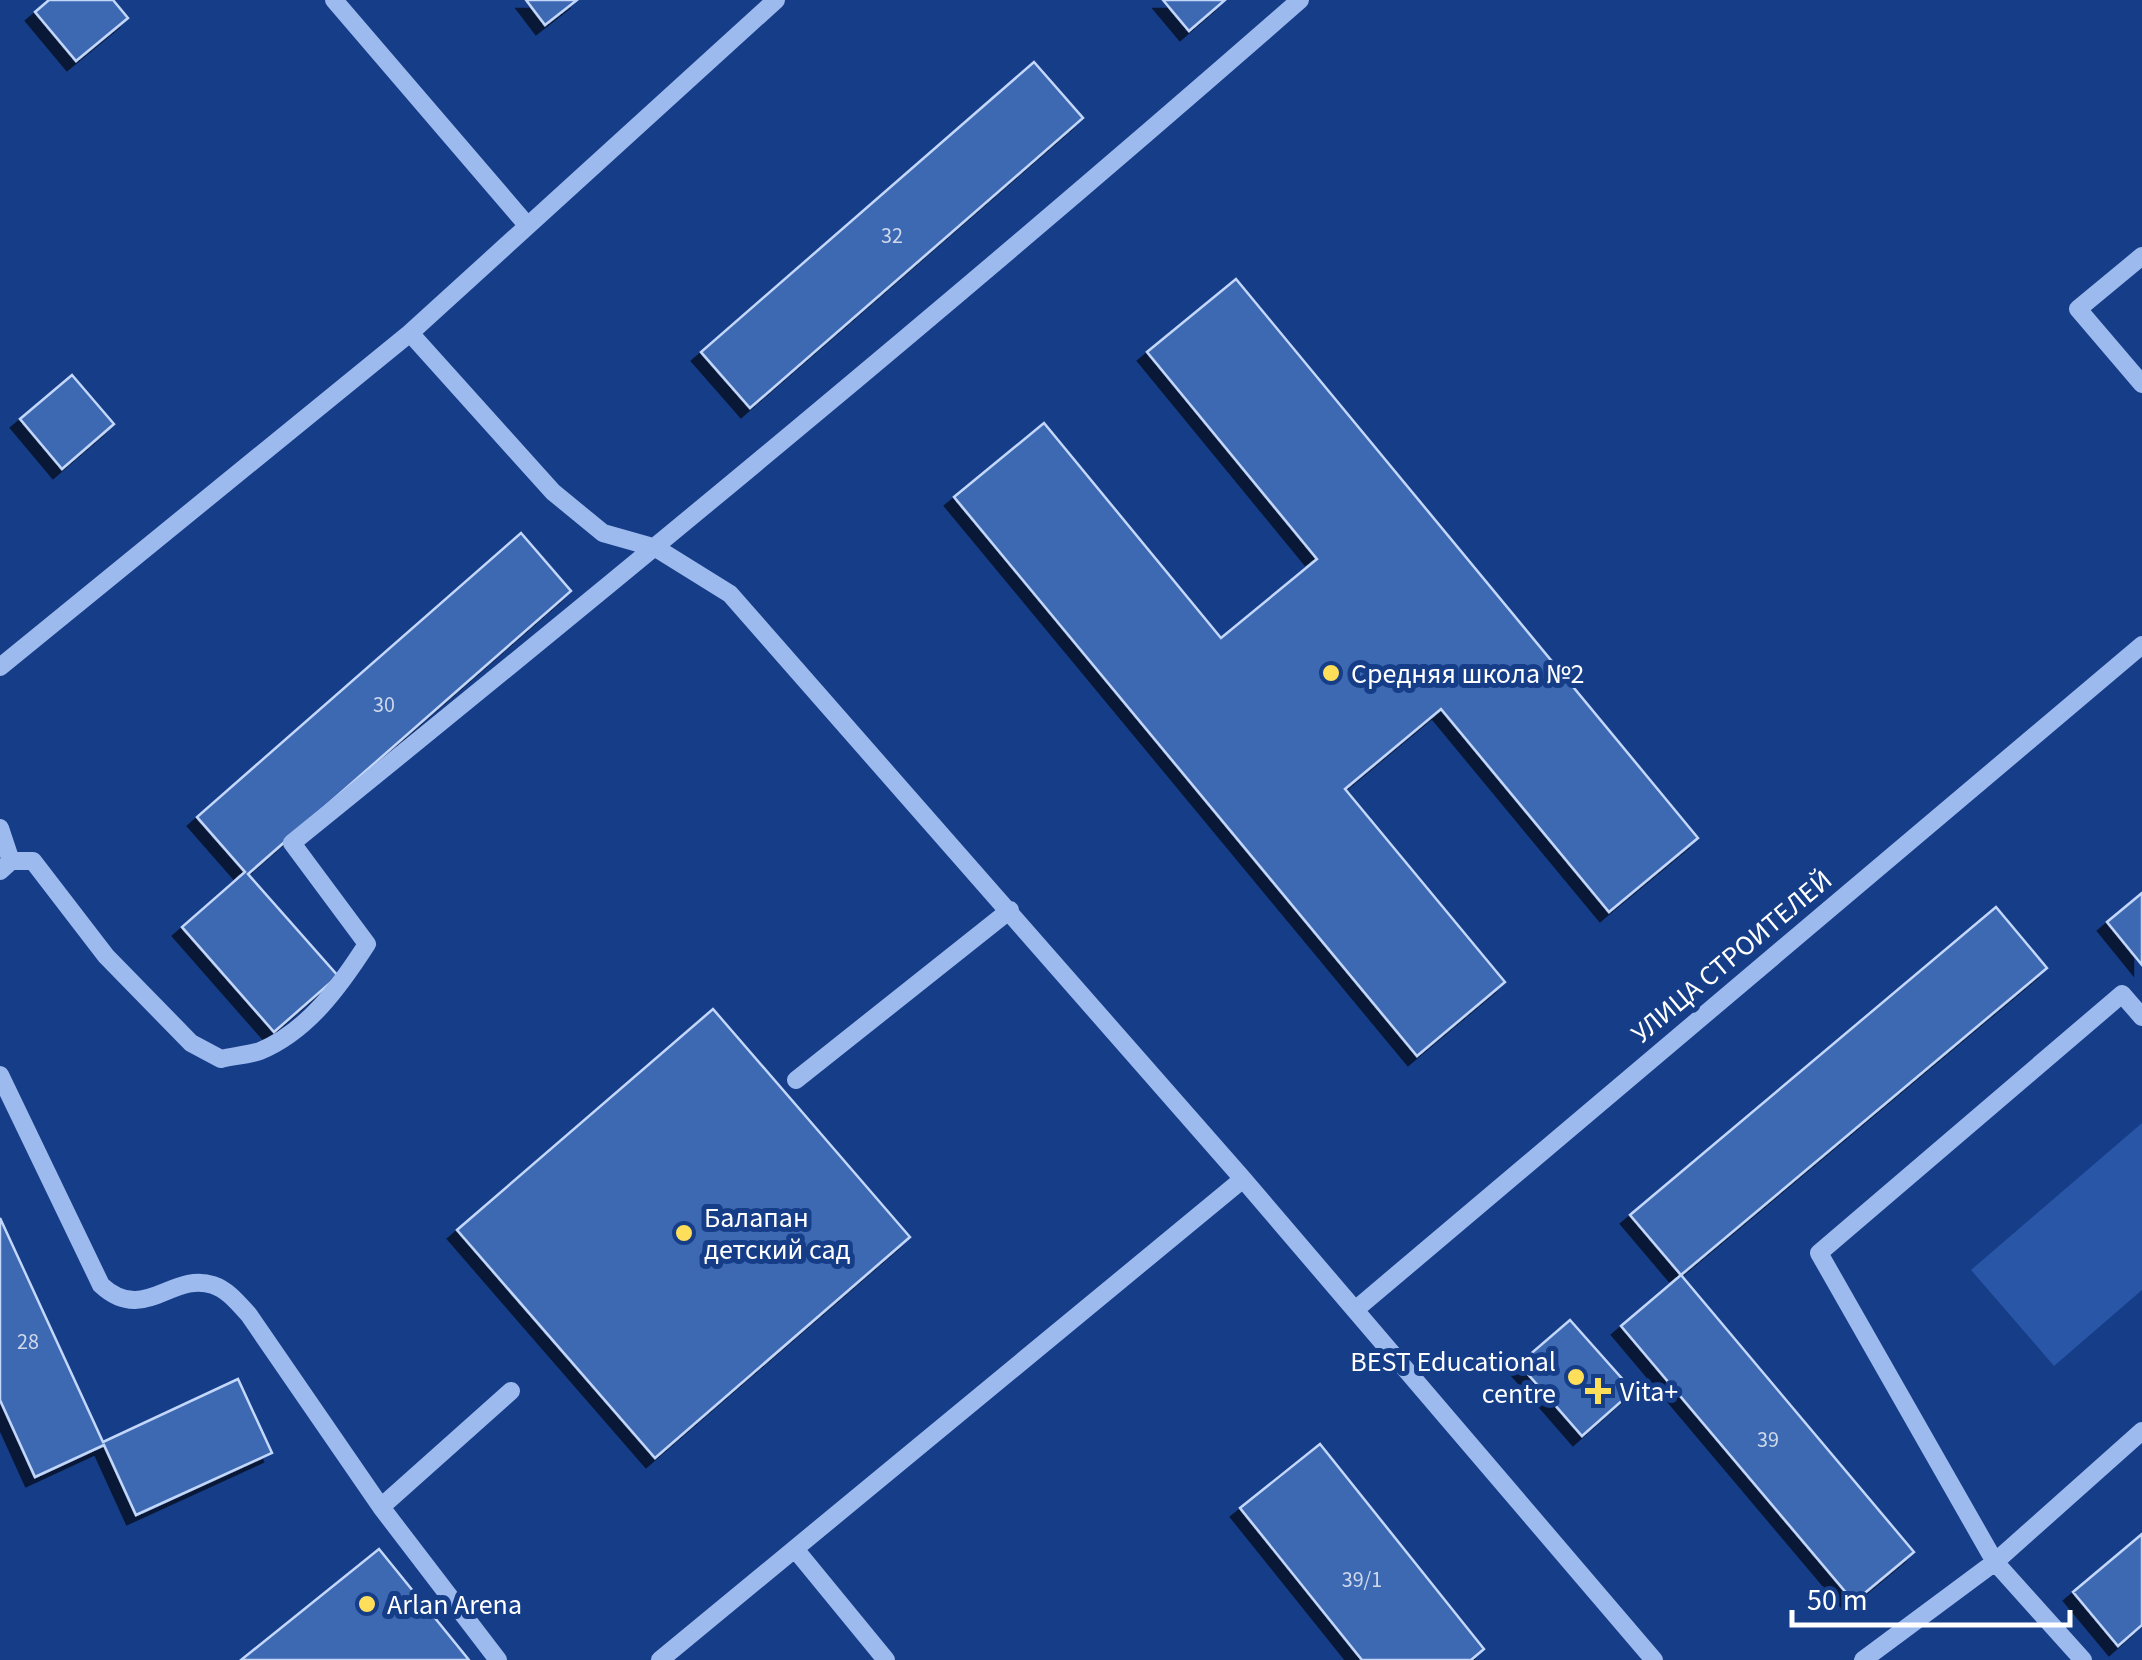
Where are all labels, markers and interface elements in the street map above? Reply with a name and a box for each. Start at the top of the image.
house number: 32 [881,220,903,252]
place label: Средняя школа №2 [1351,654,1585,694]
marker: Средняя школа №2 [1320,662,1342,684]
house number: 30 [373,689,395,721]
street label: УЛИЦА СТРОИТЕЛЕЙ [1622,861,1841,1053]
place label: Балапан детский сад [704,1198,850,1270]
marker: Балапан детский сад [673,1222,695,1244]
house number: 28 [17,1326,39,1358]
place label: BEST Educational centre [1350,1342,1556,1414]
marker: BEST Educational centre [1565,1366,1587,1388]
place label: Vita+ [1620,1372,1678,1412]
marker: Vita+ [1585,1378,1611,1404]
house number: 39 [1757,1424,1779,1456]
house number: 39/1 [1342,1564,1382,1596]
scale bar [1792,1565,2070,1627]
text: 50 m [1807,1579,1868,1622]
place label: Arlan Arena [387,1585,522,1625]
marker: Arlan Arena [356,1593,378,1615]

